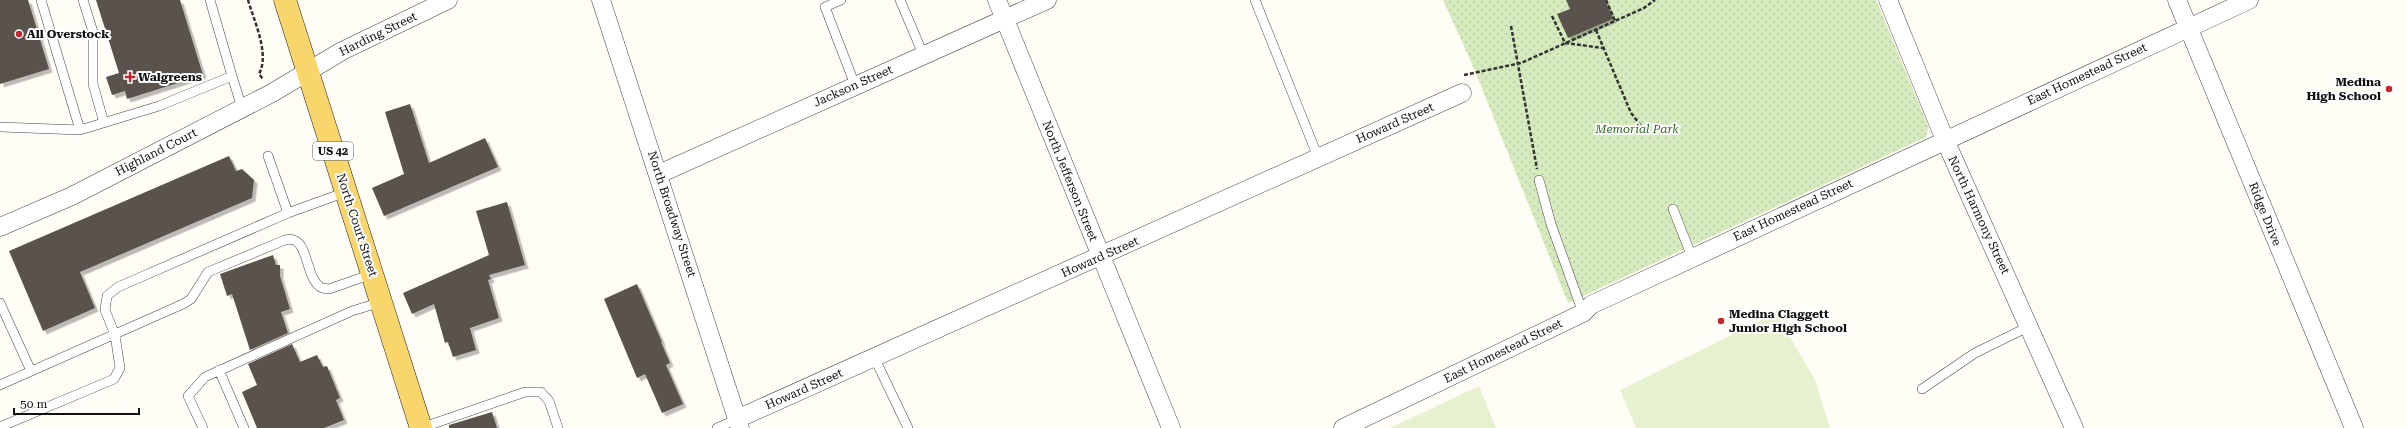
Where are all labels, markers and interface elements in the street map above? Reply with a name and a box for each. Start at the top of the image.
street label: Harding Street [337,9,420,59]
place label: All Overstock [27,27,110,41]
marker: All Overstock [14,29,24,39]
street label: East Homestead Street [2025,40,2150,108]
street label: Jackson Street [811,62,895,110]
place label: Walgreens [138,70,202,84]
marker: Walgreens [125,72,135,82]
place label: Medina High School [2306,75,2381,103]
marker: Medina High School [2384,84,2394,94]
street label: Howard Street [1354,99,1436,146]
street label: North Jefferson Street [1039,119,1101,244]
park label: Memorial Park [1594,122,1679,136]
street label: Highland Court [113,125,200,179]
road number: US 42 [313,142,353,160]
street label: North Broadway Street [645,149,699,279]
street label: North Harmony Street [1945,154,2013,277]
street label: North Court Street [334,172,380,279]
street label: East Homestead Street [1731,176,1856,244]
street label: Ridge Drive [2246,180,2284,248]
street label: Howard Street [1059,233,1141,280]
place label: Medina Claggett Junior High School [1729,307,1847,335]
street label: East Homestead Street [1441,316,1565,386]
marker: Medina Claggett Junior High School [1716,316,1726,326]
street label: Howard Street [763,365,845,412]
scale bar [14,390,139,416]
text: 50 m [20,397,47,411]

